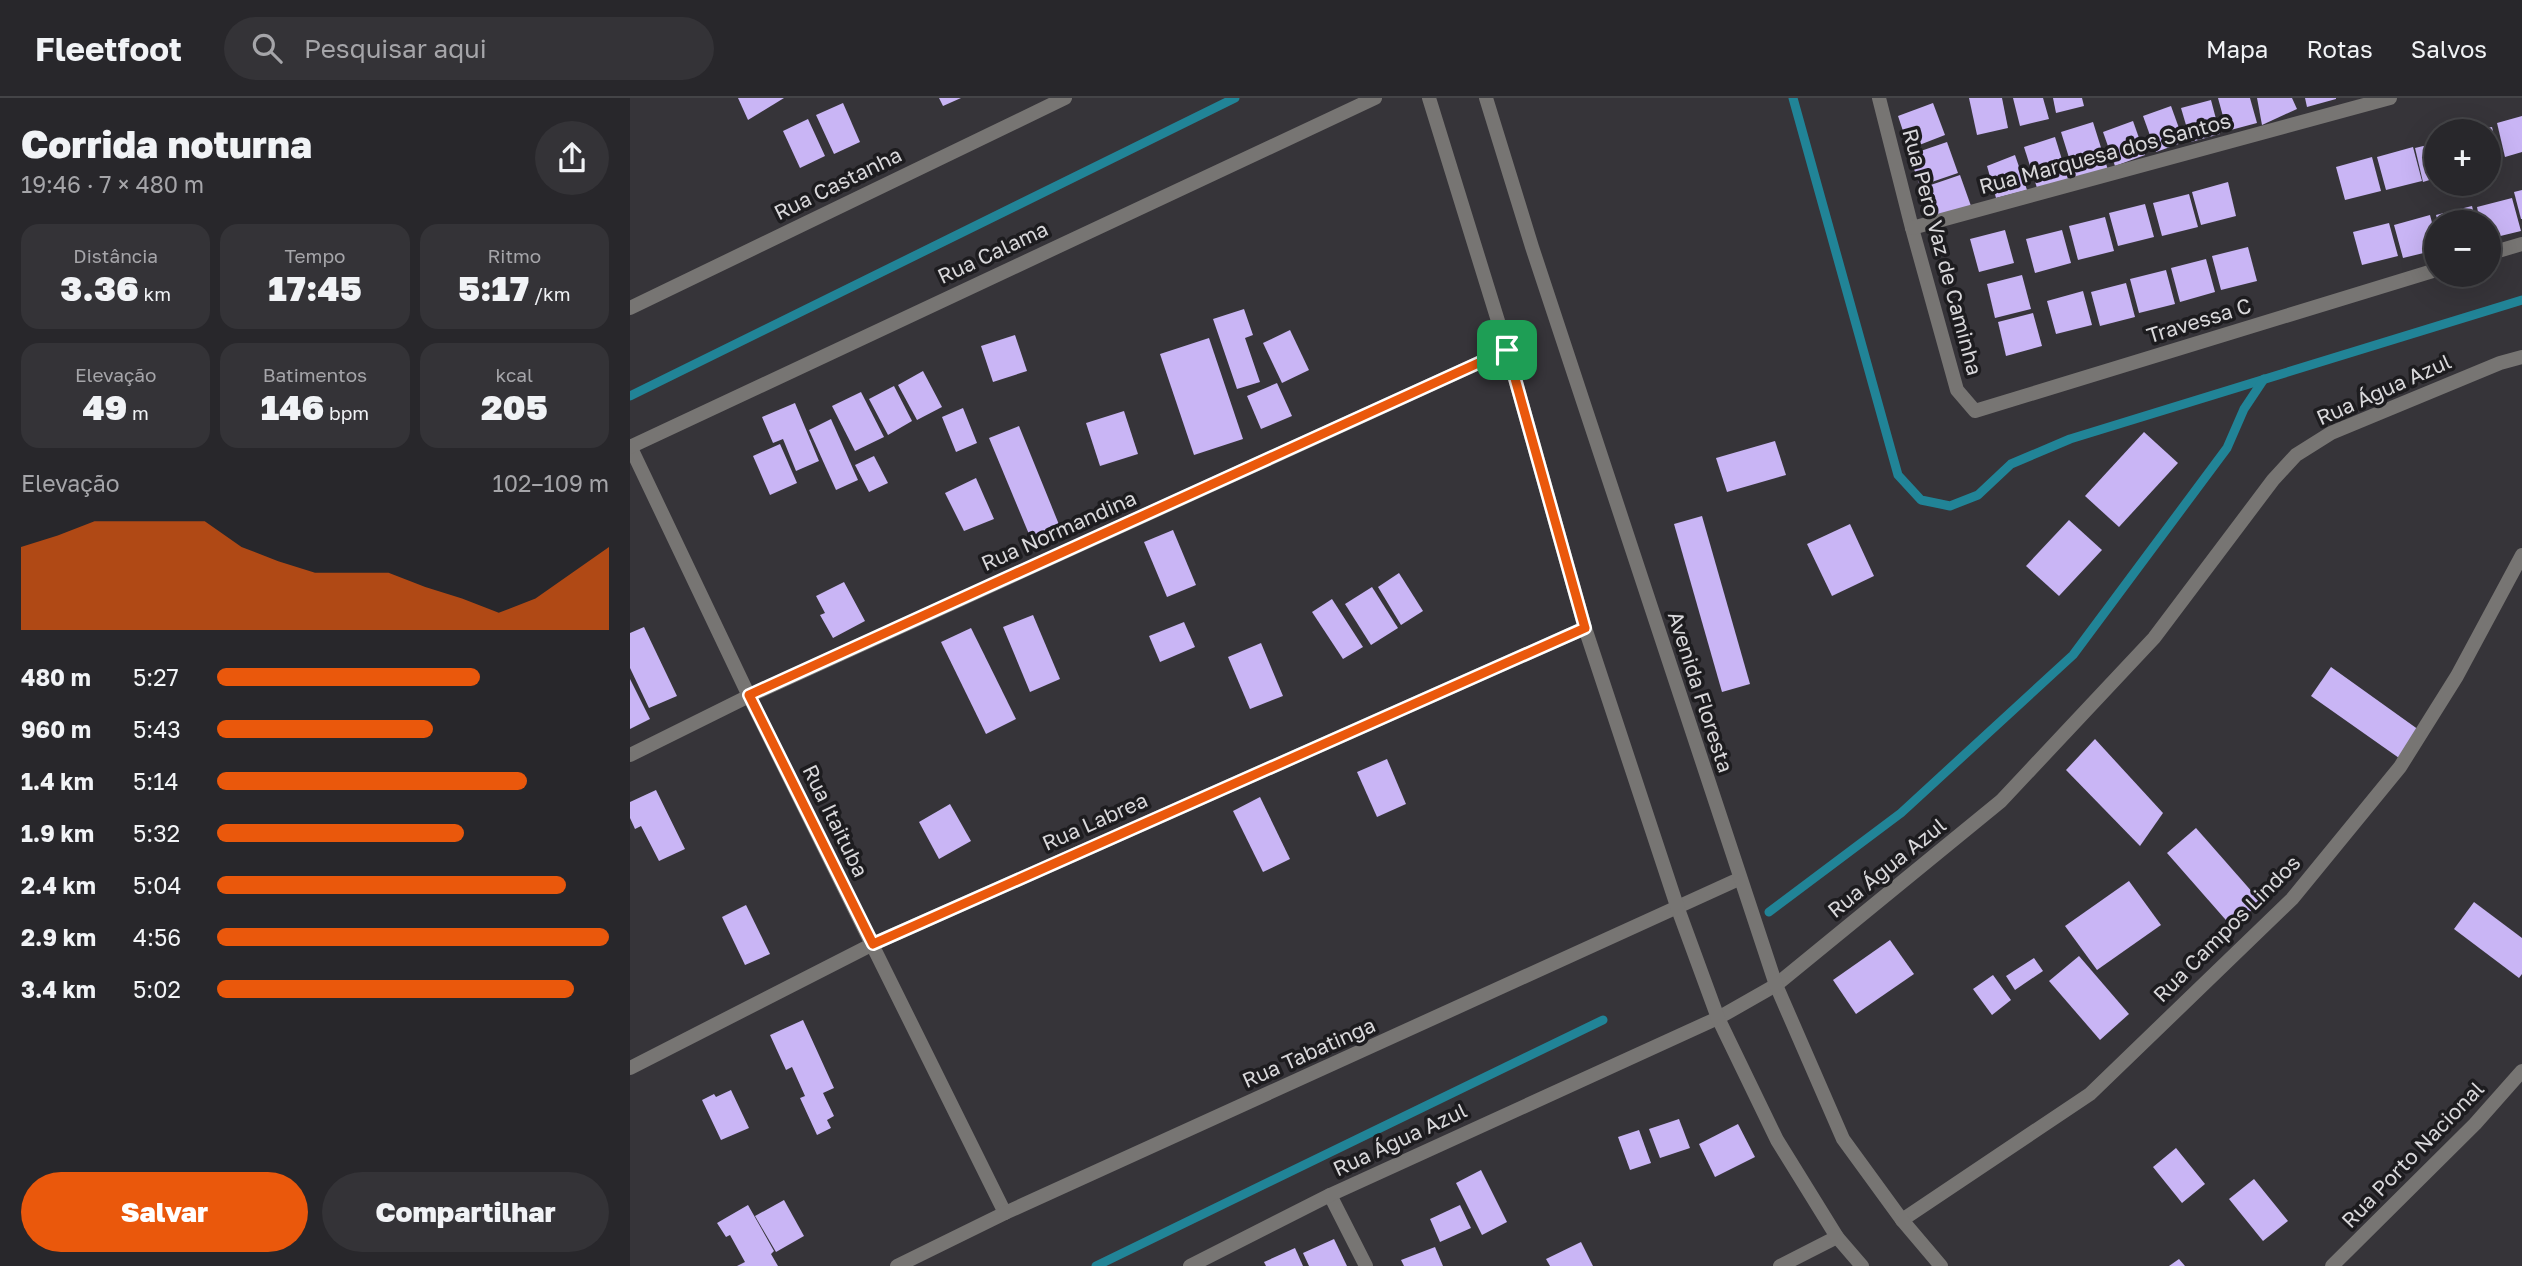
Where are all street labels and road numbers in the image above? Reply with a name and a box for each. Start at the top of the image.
street label: Rua Marquesa dos Santos [1976,107,2234,199]
street label: Rua Pero Vaz de Caminha [1898,126,1988,378]
street label: Rua Castanha [769,141,906,225]
street label: Rua Calama [933,215,1052,289]
street label: Travessa C [2143,292,2254,348]
street label: Rua Água Azul [2312,348,2455,430]
street label: Rua Normandina [977,484,1140,576]
street label: Avenida Floresta [1663,608,1739,776]
street label: Rua Itaituba [797,760,874,881]
street label: Rua Labrea [1038,786,1151,856]
street label: Rua Água Azul [1822,812,1951,923]
street label: Rua Campos Lindos [2147,849,2305,1007]
street label: Rua Tabatinga [1238,1011,1379,1093]
street label: Rua Porto Nacional [2336,1076,2489,1233]
street label: Rua Água Azul [1329,1097,1471,1181]

